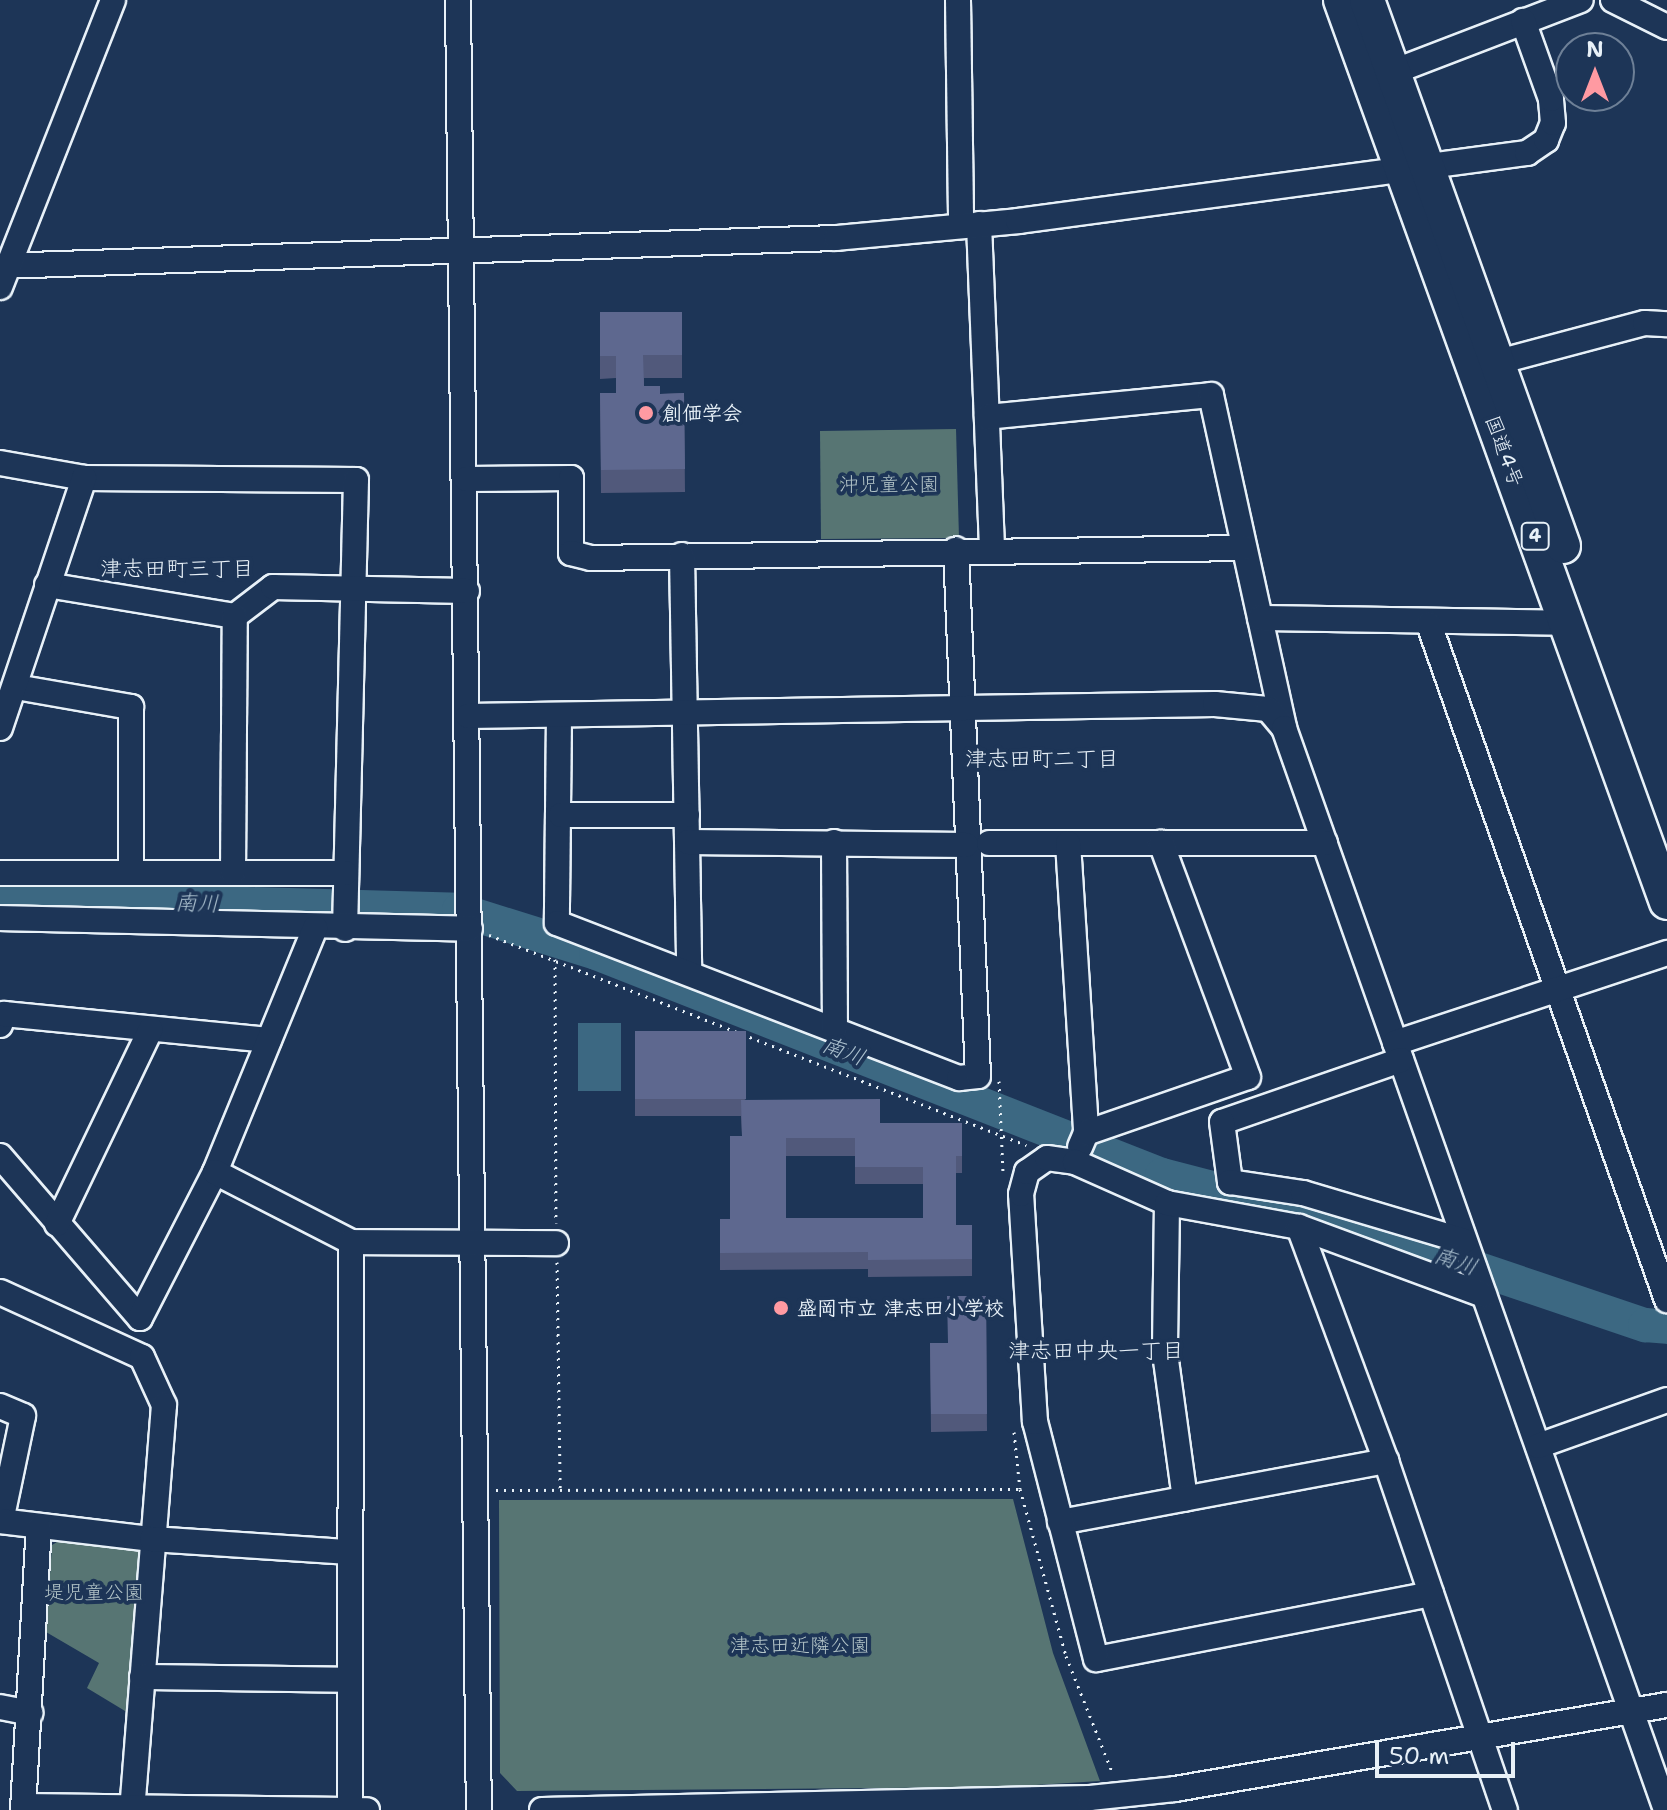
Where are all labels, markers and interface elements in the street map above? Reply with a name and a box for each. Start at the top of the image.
north arrow [1555,32,1635,112]
text: N [1586,35,1604,64]
place label: 創価学会 [662,401,742,425]
marker: 創価学会 [637,404,655,422]
street label: 国道4号 [1480,412,1528,490]
park label: 沖児童公園 [839,472,939,496]
road number: 4 [1519,522,1551,550]
district label: 津志田町三丁目 [100,556,254,582]
district label: 津志田町二丁目 [965,746,1119,772]
water label: 南川 [175,889,219,917]
water label: 南川 [819,1031,869,1071]
water label: 南川 [1431,1241,1481,1281]
place label: 盛岡市立 津志田小学校 [797,1296,1004,1320]
marker: 盛岡市立 津志田小学校 [772,1299,790,1317]
district label: 津志田中央一丁目 [1008,1338,1184,1364]
park label: 堤児童公園 [44,1580,144,1604]
park label: 津志田近隣公園 [730,1633,870,1657]
scale bar [1379,1726,1519,1776]
text: 50 m [1389,1740,1449,1772]

